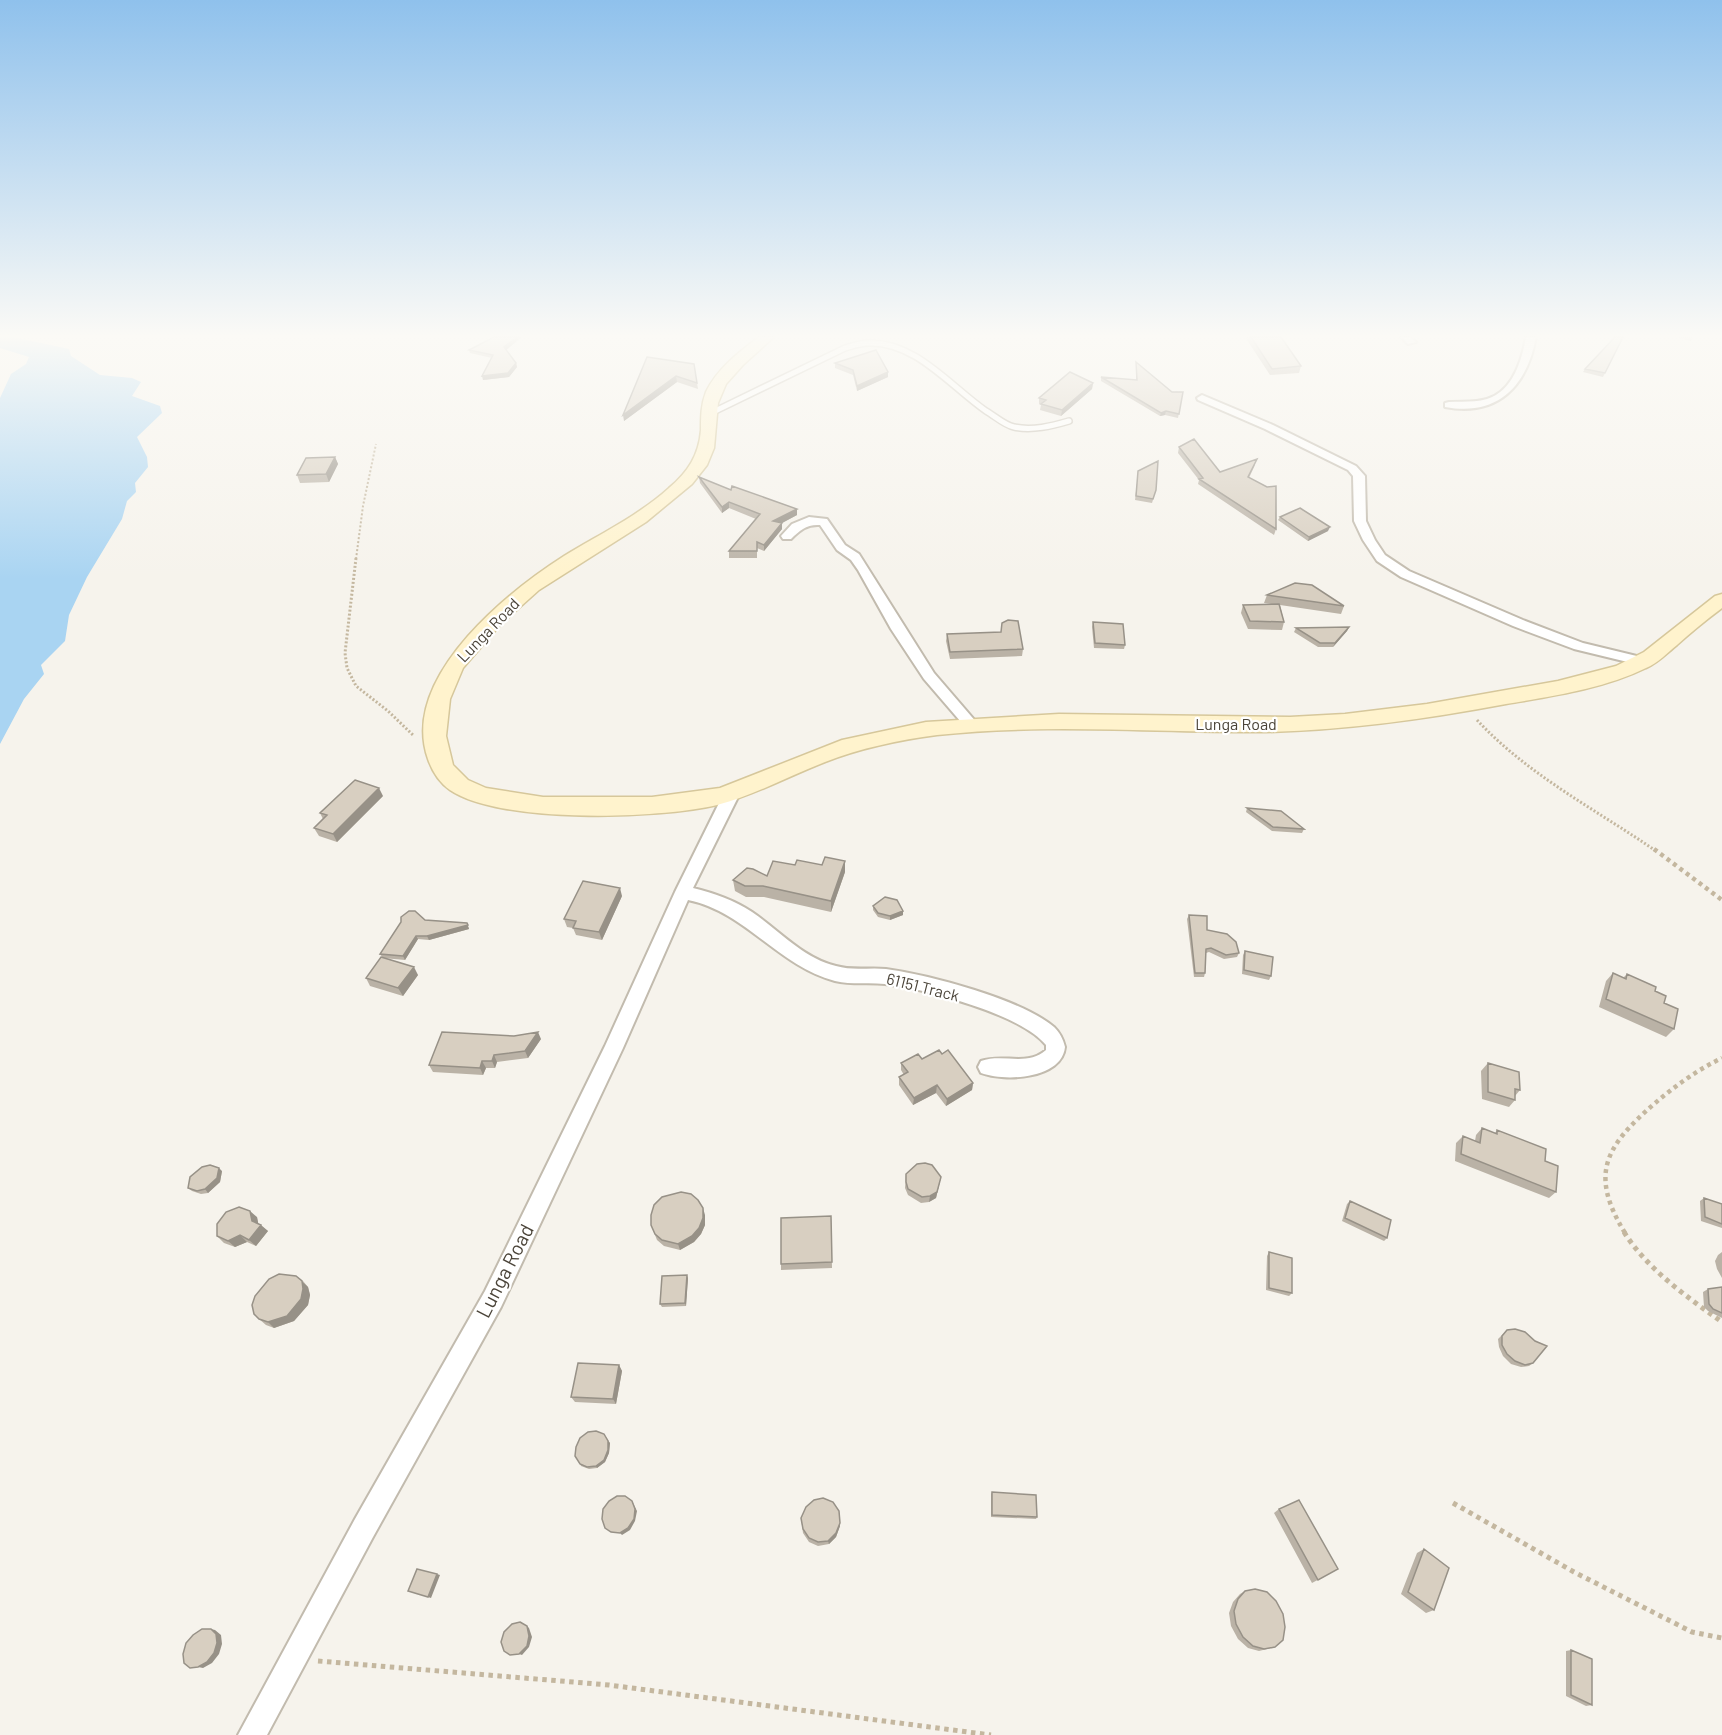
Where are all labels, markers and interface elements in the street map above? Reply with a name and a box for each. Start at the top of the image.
street label: Lunga Road [452,594,523,666]
street label: Lunga Road [1195,714,1277,733]
street label: 61151 Track [885,968,961,1005]
street label: Lunga Road [470,1220,538,1321]

